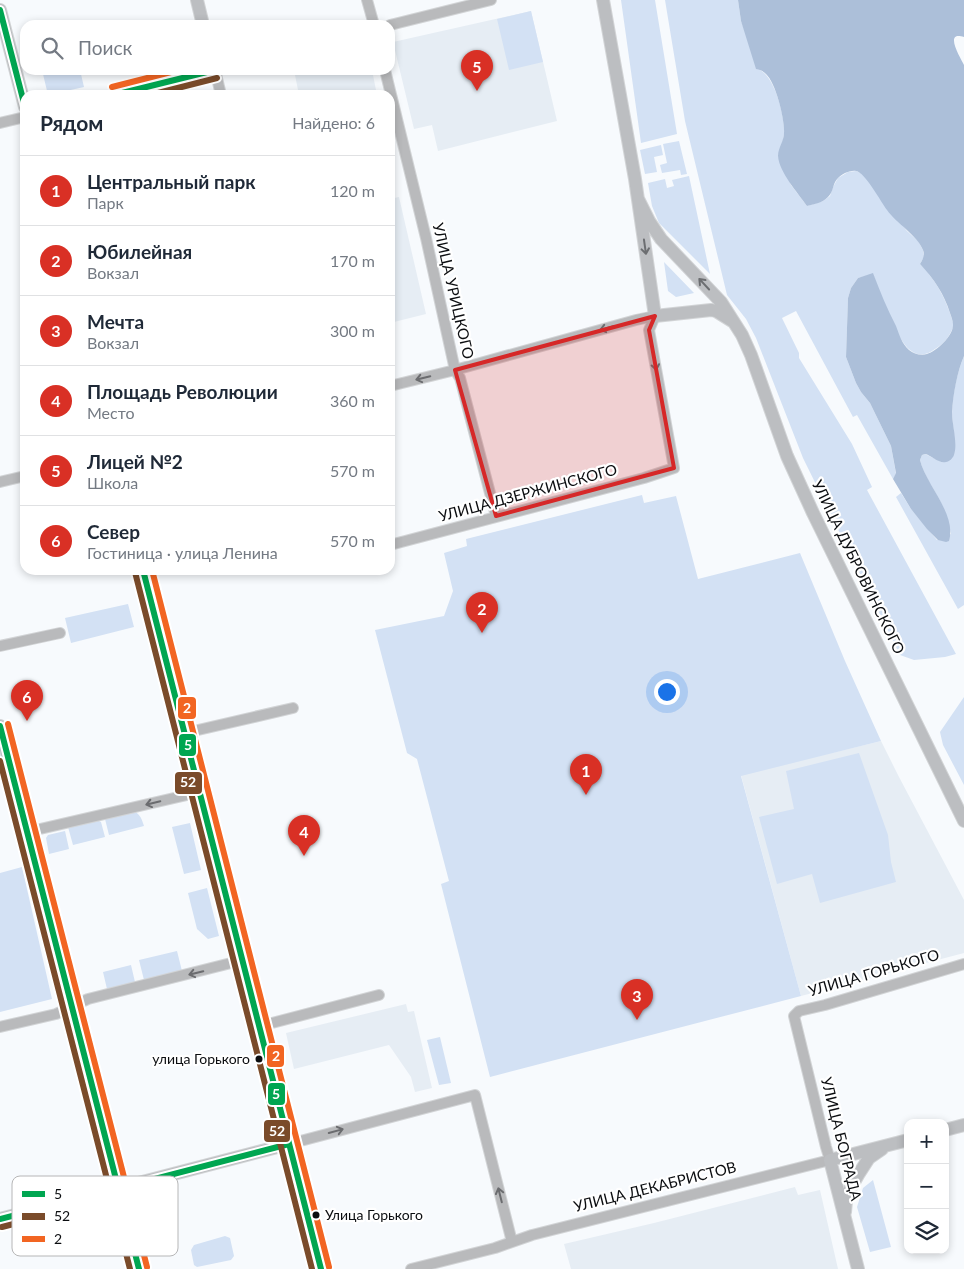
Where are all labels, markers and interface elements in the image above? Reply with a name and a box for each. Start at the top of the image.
search box [20,20,395,75]
icon: search [38,34,66,62]
text: Поиск [78,36,132,59]
pin: 5 [461,50,493,91]
text: Рядом [40,110,103,135]
text: Найдено: 6 [292,113,375,132]
text: Центральный парк [87,170,256,193]
text: 1 [51,181,61,200]
text: 120 m [330,181,375,200]
text: Парк [87,193,124,212]
street label: УЛИЦА УРИЦКОГО [430,221,478,361]
one-way arrow [640,239,650,255]
text: Юбилейная [87,240,192,263]
text: 2 [51,251,61,270]
text: 170 m [330,251,375,270]
text: Вокзал [87,263,139,282]
one-way arrow [698,278,710,291]
text: Мечта [87,310,144,333]
text: 3 [51,321,61,340]
text: 300 m [330,321,375,340]
one-way arrow [600,323,616,333]
text: Вокзал [87,333,139,352]
one-way arrow [651,355,661,371]
one-way arrow [415,374,431,383]
text: Площадь Революции [87,380,278,403]
text: 4 [51,391,61,410]
text: 360 m [330,391,375,410]
text: Место [87,403,135,422]
text: Лицей №2 [87,450,183,473]
street label: УЛИЦА ДЗЕРЖИНСКОГО [437,460,619,525]
text: 5 [51,461,61,480]
text: 570 m [330,461,375,480]
text: Школа [87,473,138,492]
street label: УЛИЦА ДУБРОВИНСКОГО [809,477,909,657]
text: Север [87,520,140,543]
text: 6 [51,531,61,550]
text: 570 m [330,531,375,550]
text: Гостиница · улица Ленина [87,543,278,562]
pin: 2 [466,592,498,633]
your location [654,679,680,705]
pin: 6 [11,680,43,721]
line badge: 2 [177,696,197,720]
text: 2 [183,699,191,716]
line badge: 5 [178,733,197,757]
text: 5 [184,736,192,753]
pin: 1 [570,754,602,795]
line badge: 52 [174,771,203,795]
text: 52 [180,773,196,790]
one-way arrow [145,799,161,808]
pin: 4 [288,815,320,856]
street label: УЛИЦА ГОРЬКОГО [806,945,941,999]
one-way arrow [188,969,204,978]
pin: 3 [621,979,653,1020]
line badge: 2 [266,1044,285,1068]
text: 2 [272,1047,280,1064]
place label: улица Горького [152,1050,250,1067]
marker: улица Горького [254,1054,264,1064]
street label: УЛИЦА БОГРАДА [818,1075,866,1203]
line badge: 5 [267,1082,286,1106]
text: 5 [272,1085,280,1102]
line badge: 52 [263,1119,291,1143]
map controls [904,1119,949,1254]
button: + [904,1119,949,1164]
text: 52 [269,1122,285,1139]
one-way arrow [328,1126,344,1135]
street label: УЛИЦА ДЕКАБРИСТОВ [572,1157,738,1215]
button: − [904,1164,949,1209]
legend [12,1176,178,1256]
text: 5 [54,1185,62,1202]
one-way arrow [495,1187,504,1203]
place label: Улица Горького [325,1206,423,1223]
text: 52 [54,1207,70,1224]
button: layers [904,1209,949,1254]
marker: Улица Горького [311,1210,321,1220]
text: 2 [54,1230,62,1247]

